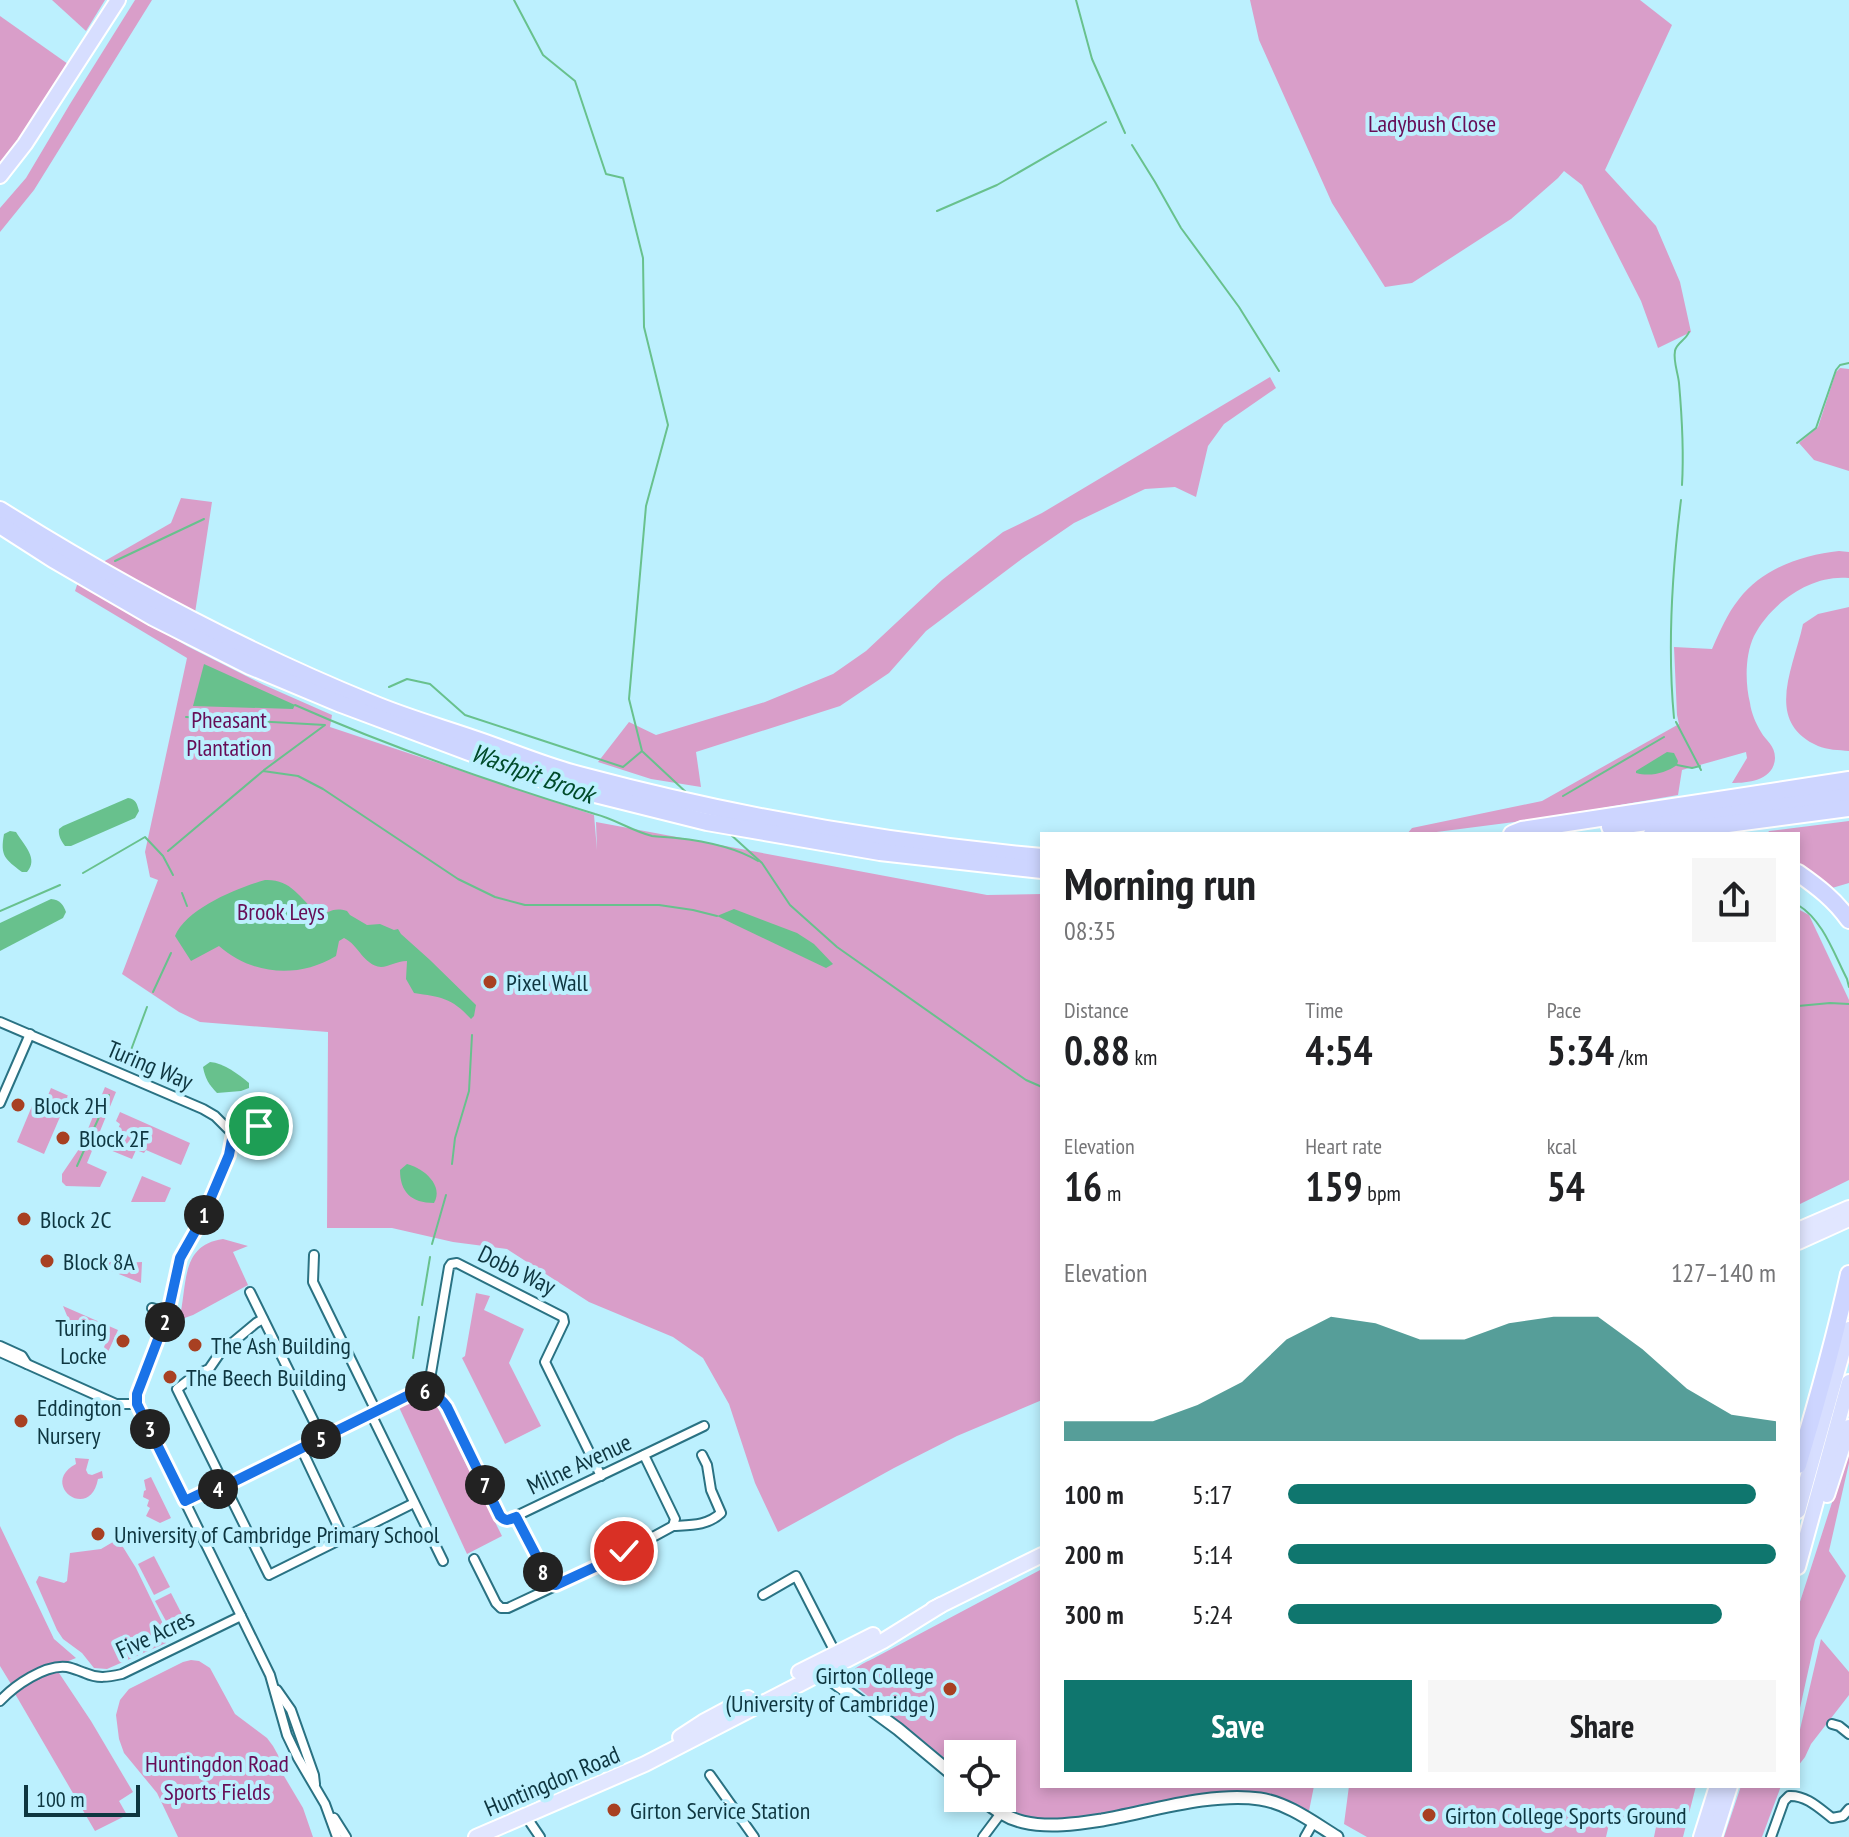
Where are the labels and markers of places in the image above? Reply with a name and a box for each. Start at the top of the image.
place label: Pixel Wall [506,967,588,998]
marker: Pixel Wall [481,973,499,991]
place label: Block 2H [34,1090,107,1121]
pin [225,1092,293,1160]
marker: Block 2H [9,1096,27,1114]
place label: Block 2F [79,1123,149,1154]
marker: Block 2F [54,1129,72,1147]
pin: 1 [184,1195,224,1235]
place label: Block 2C [40,1204,111,1235]
marker: Block 2C [15,1210,33,1228]
place label: Block 8A [63,1246,135,1277]
marker: Block 8A [38,1252,56,1270]
pin: 2 [145,1302,185,1342]
place label: Turing Locke [55,1312,107,1371]
place label: The Ash Building [211,1330,351,1361]
marker: Turing Locke [114,1332,132,1350]
marker: The Ash Building [186,1336,204,1354]
place label: The Beech Building [186,1362,346,1393]
marker: The Beech Building [161,1368,179,1386]
pin: 6 [405,1371,445,1411]
place label: Eddington Nursery [37,1392,122,1451]
pin: 3 [130,1409,170,1449]
marker: Eddington Nursery [12,1412,30,1430]
pin: 5 [301,1419,341,1459]
pin: 7 [465,1465,505,1505]
pin: 4 [198,1469,238,1509]
pin [590,1517,658,1585]
place label: University of Cambridge Primary School [114,1519,440,1550]
marker: University of Cambridge Primary School [89,1525,107,1543]
pin: 8 [523,1552,563,1592]
place label: Girton College (University of Cambridge) [725,1660,934,1719]
marker: Girton College (University of Cambridge) [941,1680,959,1698]
place label: Girton Service Station [630,1795,810,1826]
place label: Girton College Sports Ground [1445,1800,1687,1831]
marker: Girton Service Station [605,1801,623,1819]
marker: Girton College Sports Ground [1420,1806,1438,1824]

